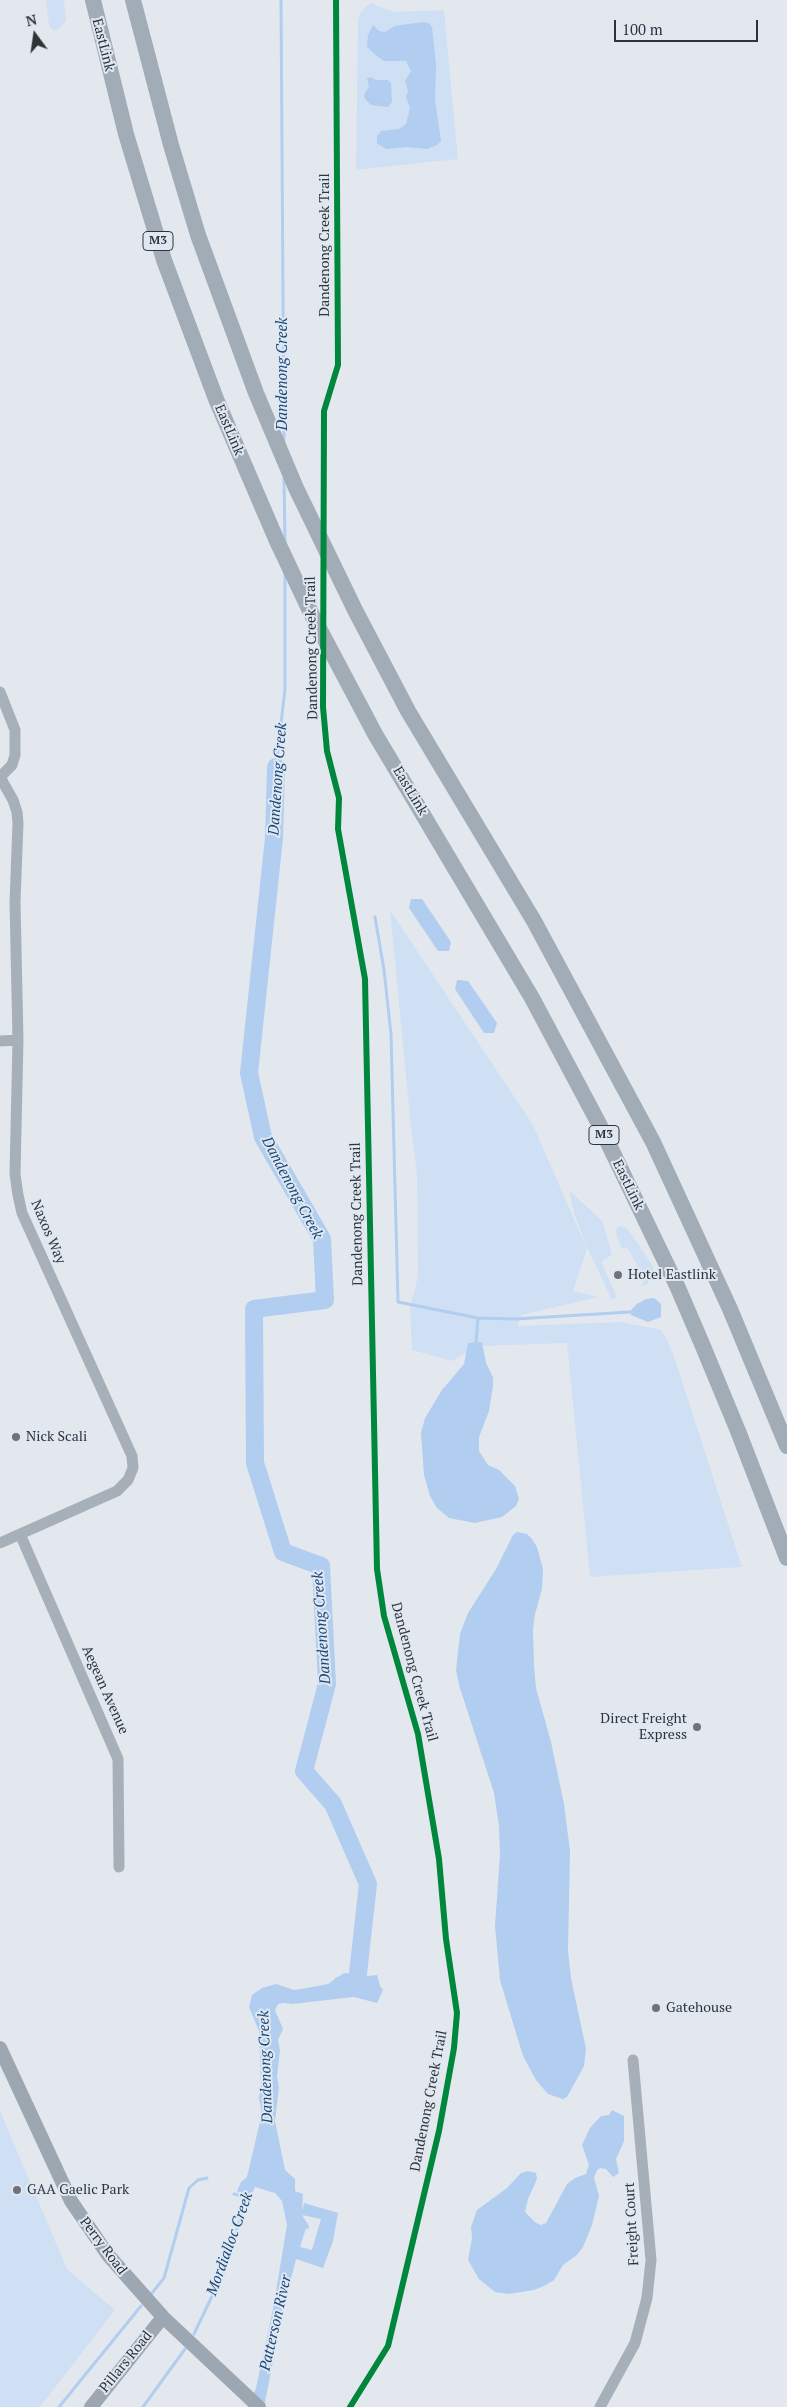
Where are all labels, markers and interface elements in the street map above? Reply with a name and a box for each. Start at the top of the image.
text: N [24,9,39,30]
north arrow [10,10,60,60]
scale bar [617,10,761,42]
street label: EastLink [88,17,118,73]
text: 100 m [622,19,663,39]
street label: Dandenong Creek Trail [317,173,333,317]
road number: M3 [143,232,173,250]
water label: Dandenong Creek [274,318,292,430]
street label: EastLink [211,402,247,458]
street label: Dandenong Creek Trail [302,576,322,720]
water label: Dandenong Creek [265,722,291,836]
street label: EastLink [389,764,431,818]
road number: M3 [589,1126,619,1144]
water label: Dandenong Creek [258,1134,326,1242]
street label: Dandenong Creek Trail [347,1142,367,1286]
street label: EastLink [609,1157,647,1213]
street label: Naxos Way [27,1197,69,1267]
place label: Hotel Eastlink [628,1267,716,1283]
marker: Hotel Eastlink [612,1269,624,1281]
place label: Nick Scali [26,1429,87,1445]
marker: Nick Scali [10,1431,22,1443]
water label: Dandenong Creek [309,1571,335,1685]
street label: Dandenong Creek Trail [387,1601,441,1743]
street label: Aegean Avenue [78,1643,132,1737]
place label: Direct Freight Express [600,1711,687,1744]
marker: Direct Freight Express [691,1721,703,1733]
place label: Gatehouse [666,2000,732,2016]
marker: Gatehouse [650,2002,662,2014]
water label: Dandenong Creek [255,2010,277,2124]
street label: Dandenong Creek Trail [407,2029,451,2173]
place label: GAA Gaelic Park [27,2182,129,2198]
street label: Freight Court [621,2182,643,2266]
marker: GAA Gaelic Park [11,2184,23,2196]
water label: Mordialloc Creek [203,2190,257,2298]
street label: Perry Road [76,2214,130,2278]
water label: Patterson River [256,2273,296,2373]
street label: Pillars Road [96,2328,156,2396]

